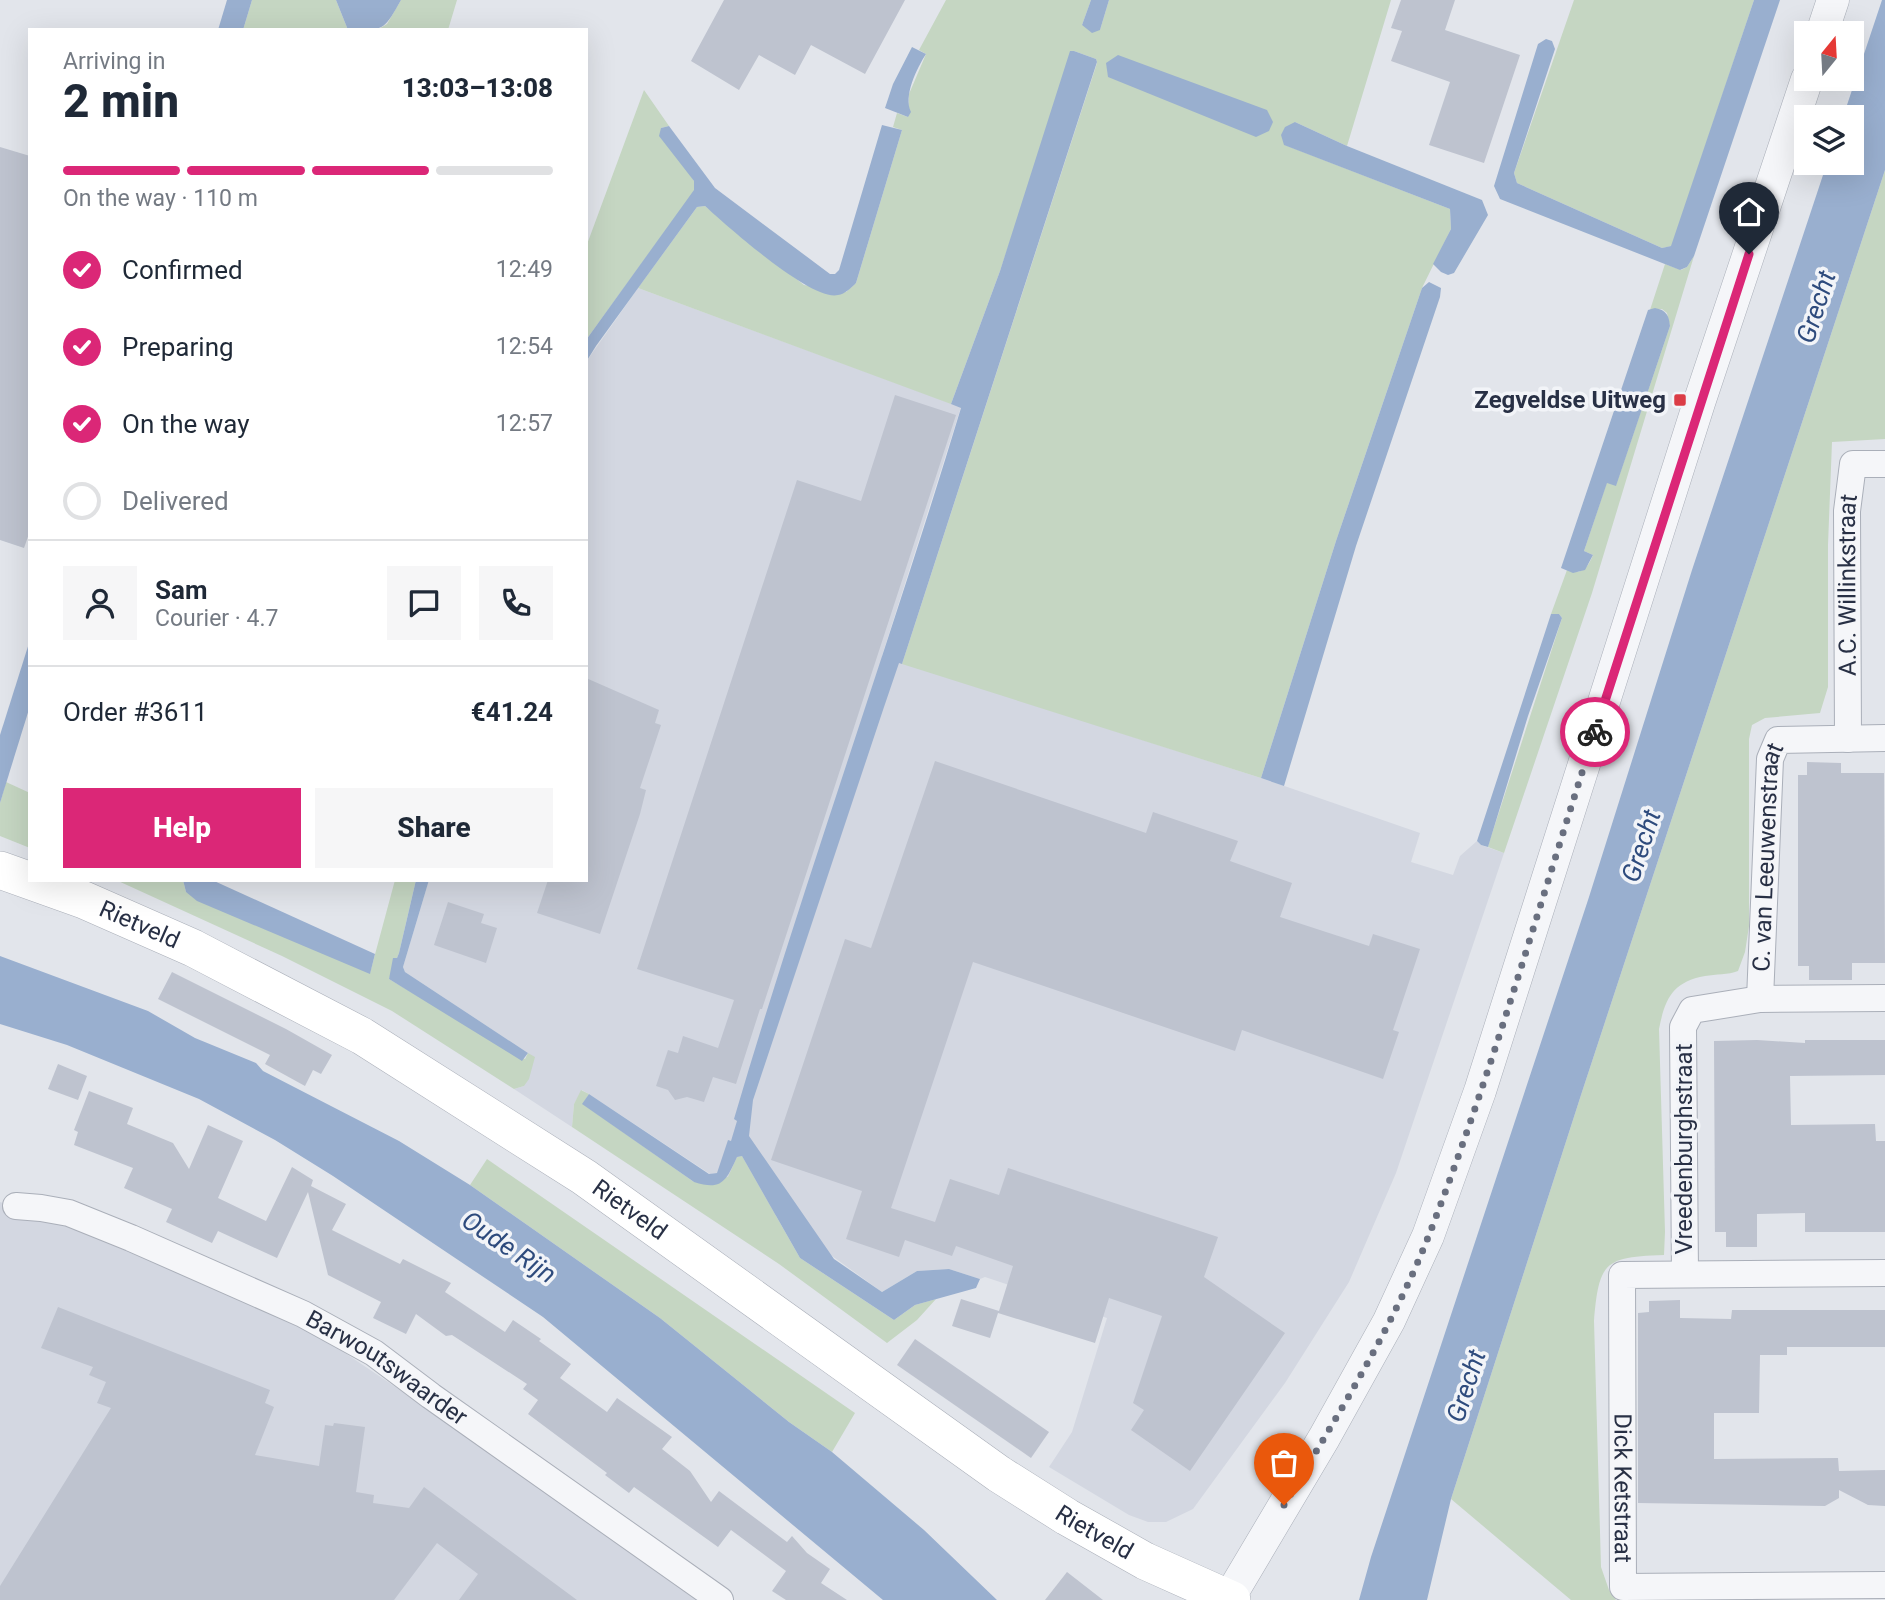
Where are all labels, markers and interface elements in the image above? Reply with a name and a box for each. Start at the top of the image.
north arrow [1794,21,1864,91]
map controls [1794,21,1864,175]
text: Arriving in [63,48,166,75]
text: 13:03–13:08 [402,73,553,103]
text: 2 min [63,74,179,128]
button: layers [1794,105,1864,175]
pin [1719,182,1779,254]
text: On the way · 110 m [63,185,258,212]
icon: home [1730,193,1768,231]
icon: check [63,251,101,289]
text: Confirmed [122,255,243,285]
text: 12:49 [496,256,553,283]
water label: Grecht [1790,266,1842,347]
icon: check [63,328,101,366]
text: Preparing [122,332,234,362]
text: 12:54 [496,333,553,360]
place label: Zegveldse Uitweg [1474,386,1666,414]
marker: Zegveldse Uitweg [1672,392,1688,408]
icon: check [63,405,101,443]
text: On the way [122,409,250,439]
text: 12:57 [496,410,553,437]
text: Delivered [122,486,229,516]
street label: A.C. Willinkstraat [1833,492,1863,676]
button: person [63,566,137,640]
button: chat [387,566,461,640]
button: phone [479,566,553,640]
text: Sam [155,575,207,605]
text: Courier · 4.7 [155,605,278,632]
text: Order #3611 [63,697,208,727]
text: €41.24 [471,697,553,727]
courier [1560,697,1630,767]
icon: bike [1576,713,1614,751]
street label: C. van Leeuwenstraat [1747,738,1789,972]
button: Help [63,788,301,868]
button: Share [315,788,553,868]
water label: Grecht [1615,805,1667,886]
street label: Rietveld [95,895,184,954]
street label: Vreedenburghstraat [1670,1043,1698,1254]
street label: Rietveld [587,1174,672,1246]
water label: Oude Rijn [456,1205,562,1289]
street label: Barwoutswaarder [301,1304,473,1431]
water label: Grecht [1440,1345,1492,1426]
street label: Dick Ketstraat [1608,1413,1637,1563]
pin [1254,1433,1314,1505]
icon: bag [1265,1444,1303,1482]
street label: Rietveld [1050,1499,1138,1565]

